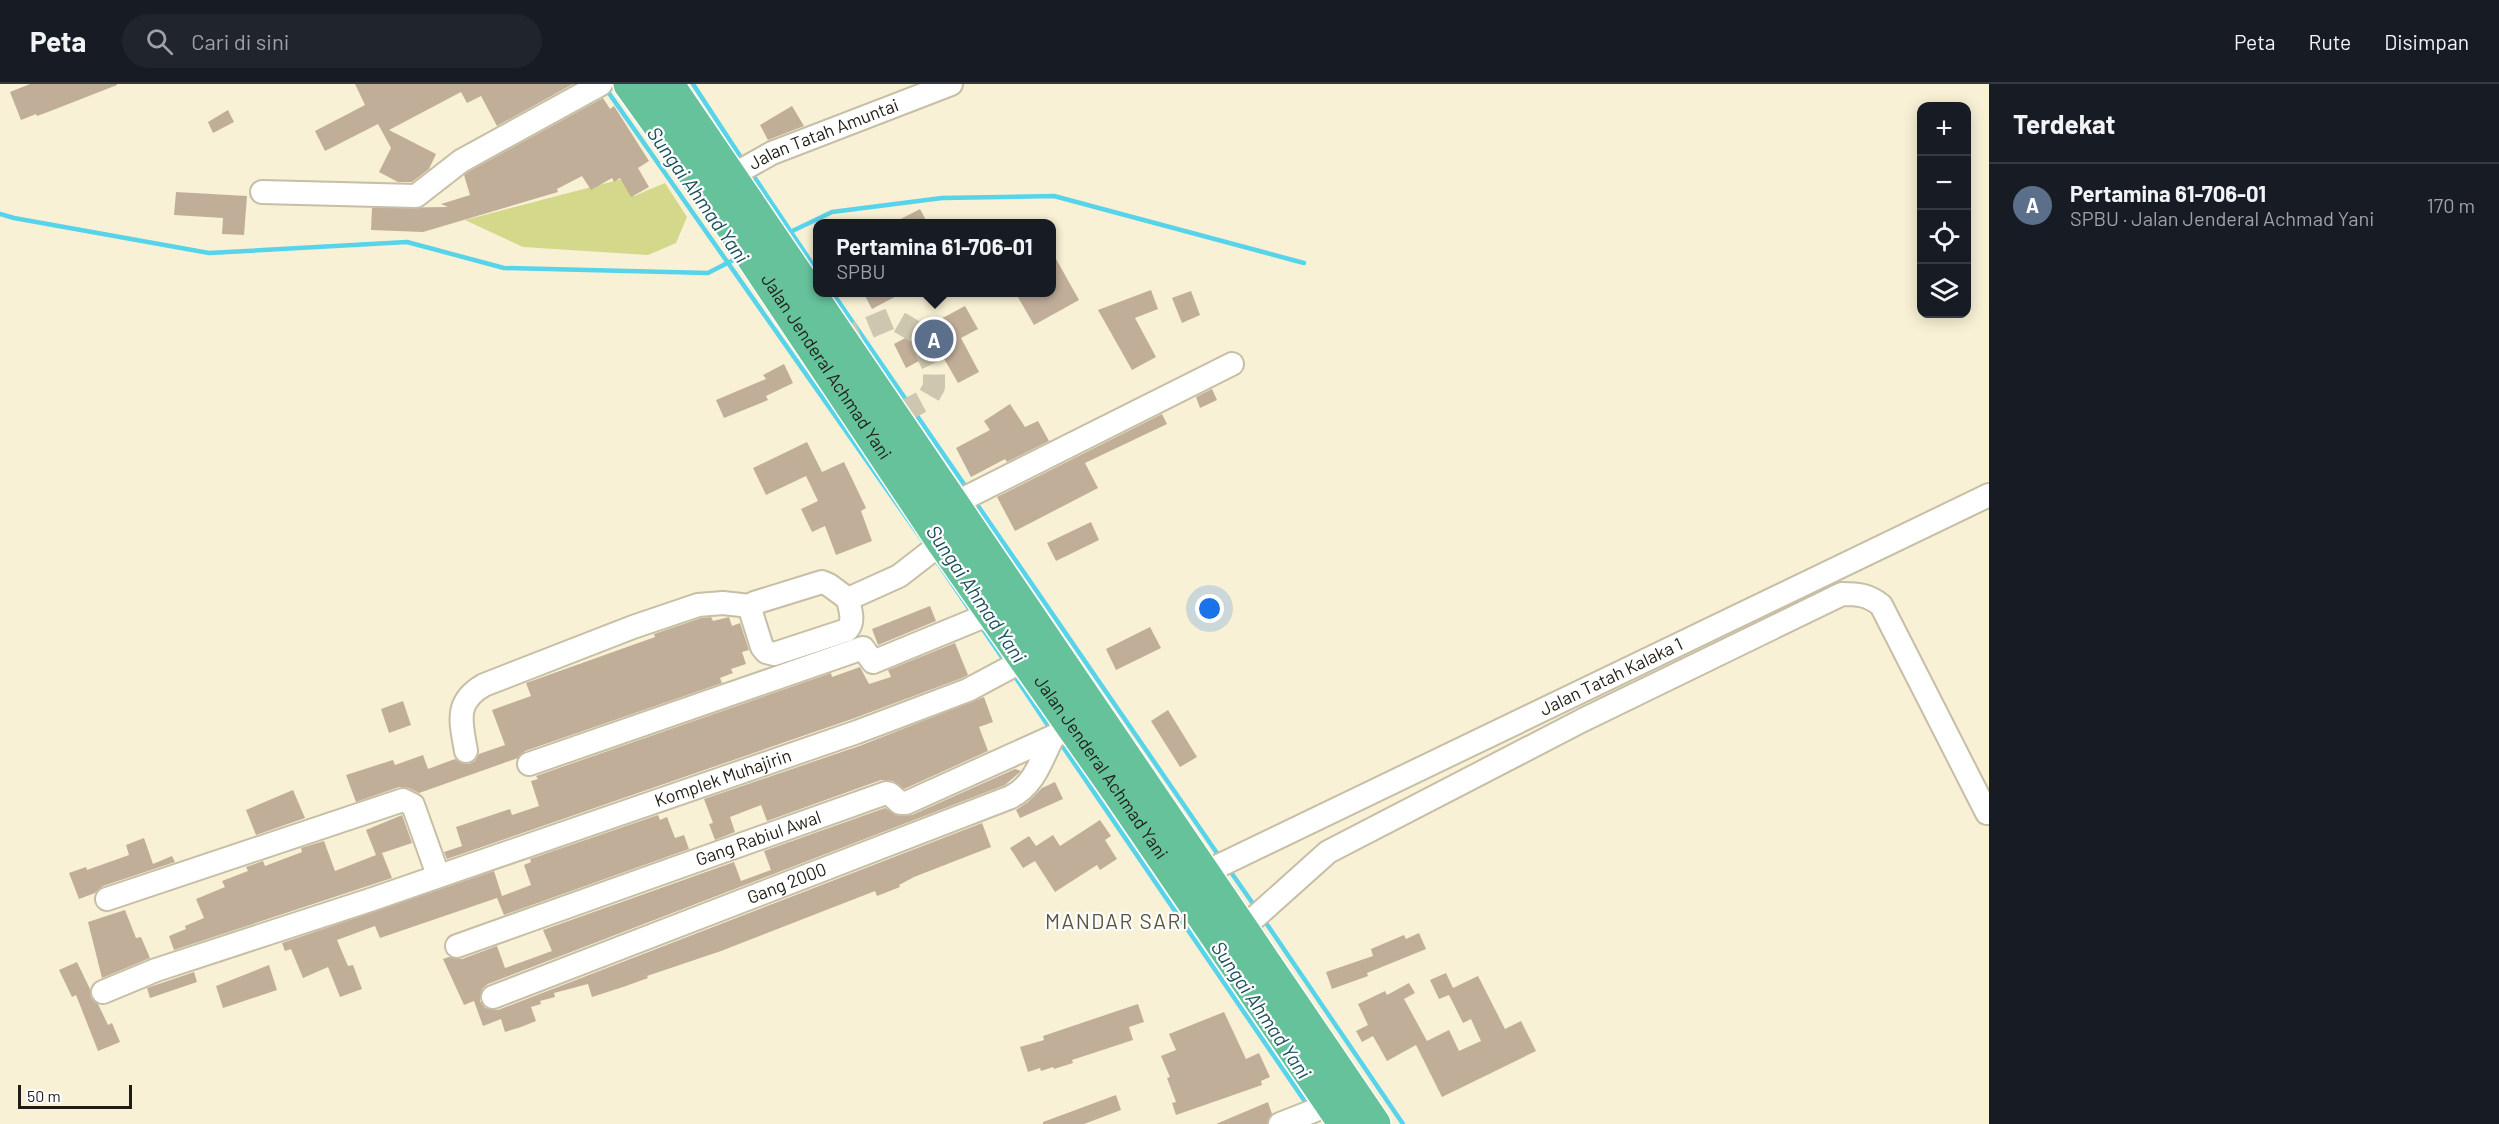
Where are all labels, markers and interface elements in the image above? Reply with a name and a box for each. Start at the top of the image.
search box [122,14,542,68]
text: Peta [30,24,86,58]
icon: search [143,25,176,58]
text: Cari di sini [191,28,289,54]
text: Peta [2234,29,2276,54]
text: Rute [2309,29,2351,54]
text: Disimpan [2384,29,2469,54]
street label: Jalan Tatah Amuntai [744,93,902,174]
map controls [1917,102,1971,318]
button: + [1917,102,1971,156]
text: Terdekat [2013,108,2115,139]
water label: Sungai Ahmad Yani [643,122,755,267]
button: − [1917,156,1971,210]
text: Pertamina 61-706-01 [2070,180,2266,206]
text: A [2026,193,2039,217]
text: 170 m [2427,193,2475,217]
text: SPBU · Jalan Jenderal Achmad Yani [2070,206,2374,230]
button: locate [1917,210,1971,264]
popup [813,219,1056,297]
text: Pertamina 61-706-01 [836,233,1033,259]
text: SPBU [836,259,885,283]
button: layers [1917,264,1971,318]
street label: Jalan Jenderal Achmad Yani [757,269,897,463]
pin: A [914,316,954,362]
water label: Sungai Ahmad Yani [922,520,1032,667]
your location [1195,594,1224,623]
street label: Jalan Tatah Kalaka 1 [1536,632,1686,720]
street label: Jalan Jenderal Achmad Yani [1030,671,1173,863]
street label: Komplek Muhajirin [651,744,794,811]
street label: Gang Rabiul Awal [692,805,824,870]
street label: Gang 2000 [744,857,829,908]
district label: MANDAR SARI [1045,908,1189,933]
water label: Sungai Ahmad Yani [1207,936,1317,1083]
scale bar [18,1082,132,1110]
text: 50 m [27,1086,61,1105]

